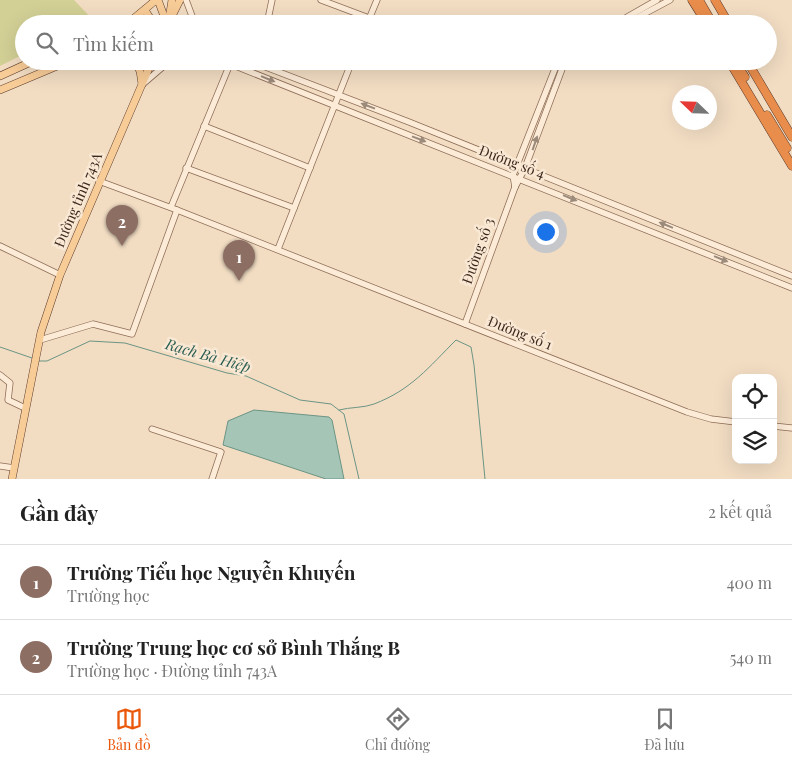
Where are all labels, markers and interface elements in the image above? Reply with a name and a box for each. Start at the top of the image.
search box [15,15,777,70]
icon: search [33,29,61,57]
text: Tìm kiếm [73,30,154,56]
one-way arrow [261,75,276,83]
north arrow [672,85,717,130]
one-way arrow [361,102,376,109]
one-way arrow [412,135,427,143]
one-way arrow [531,135,539,150]
street label: Đường số 4 [477,138,549,183]
street label: Đường tỉnh 743A [49,149,106,250]
one-way arrow [563,195,578,202]
pin: 2 [106,205,138,246]
street label: Đường số 3 [455,215,498,286]
your location [533,219,559,245]
one-way arrow [659,220,673,228]
pin: 1 [223,240,255,281]
one-way arrow [714,255,728,263]
street label: Đường số 1 [485,309,556,354]
water label: Rạch Bà Hiệp [162,333,253,377]
map controls [732,374,777,464]
button: locate [732,374,777,419]
button: layers [732,419,777,464]
text: Gần đây [20,498,98,526]
text: 2 kết quả [708,501,772,522]
text: Trường Tiểu học Nguyễn Khuyến [67,559,355,585]
text: 1 [33,572,39,593]
text: 400 m [727,572,772,593]
text: Trường học [67,585,149,606]
text: Trường Trung học cơ sở Bình Thắng B [67,634,400,660]
text: 2 [32,647,40,668]
text: 540 m [730,647,772,668]
text: Trường học · Đường tỉnh 743A [67,660,277,681]
tab: Bản đồ [107,705,151,754]
tab: Chỉ đường [365,705,430,754]
tab: Đã lưu [645,705,685,754]

